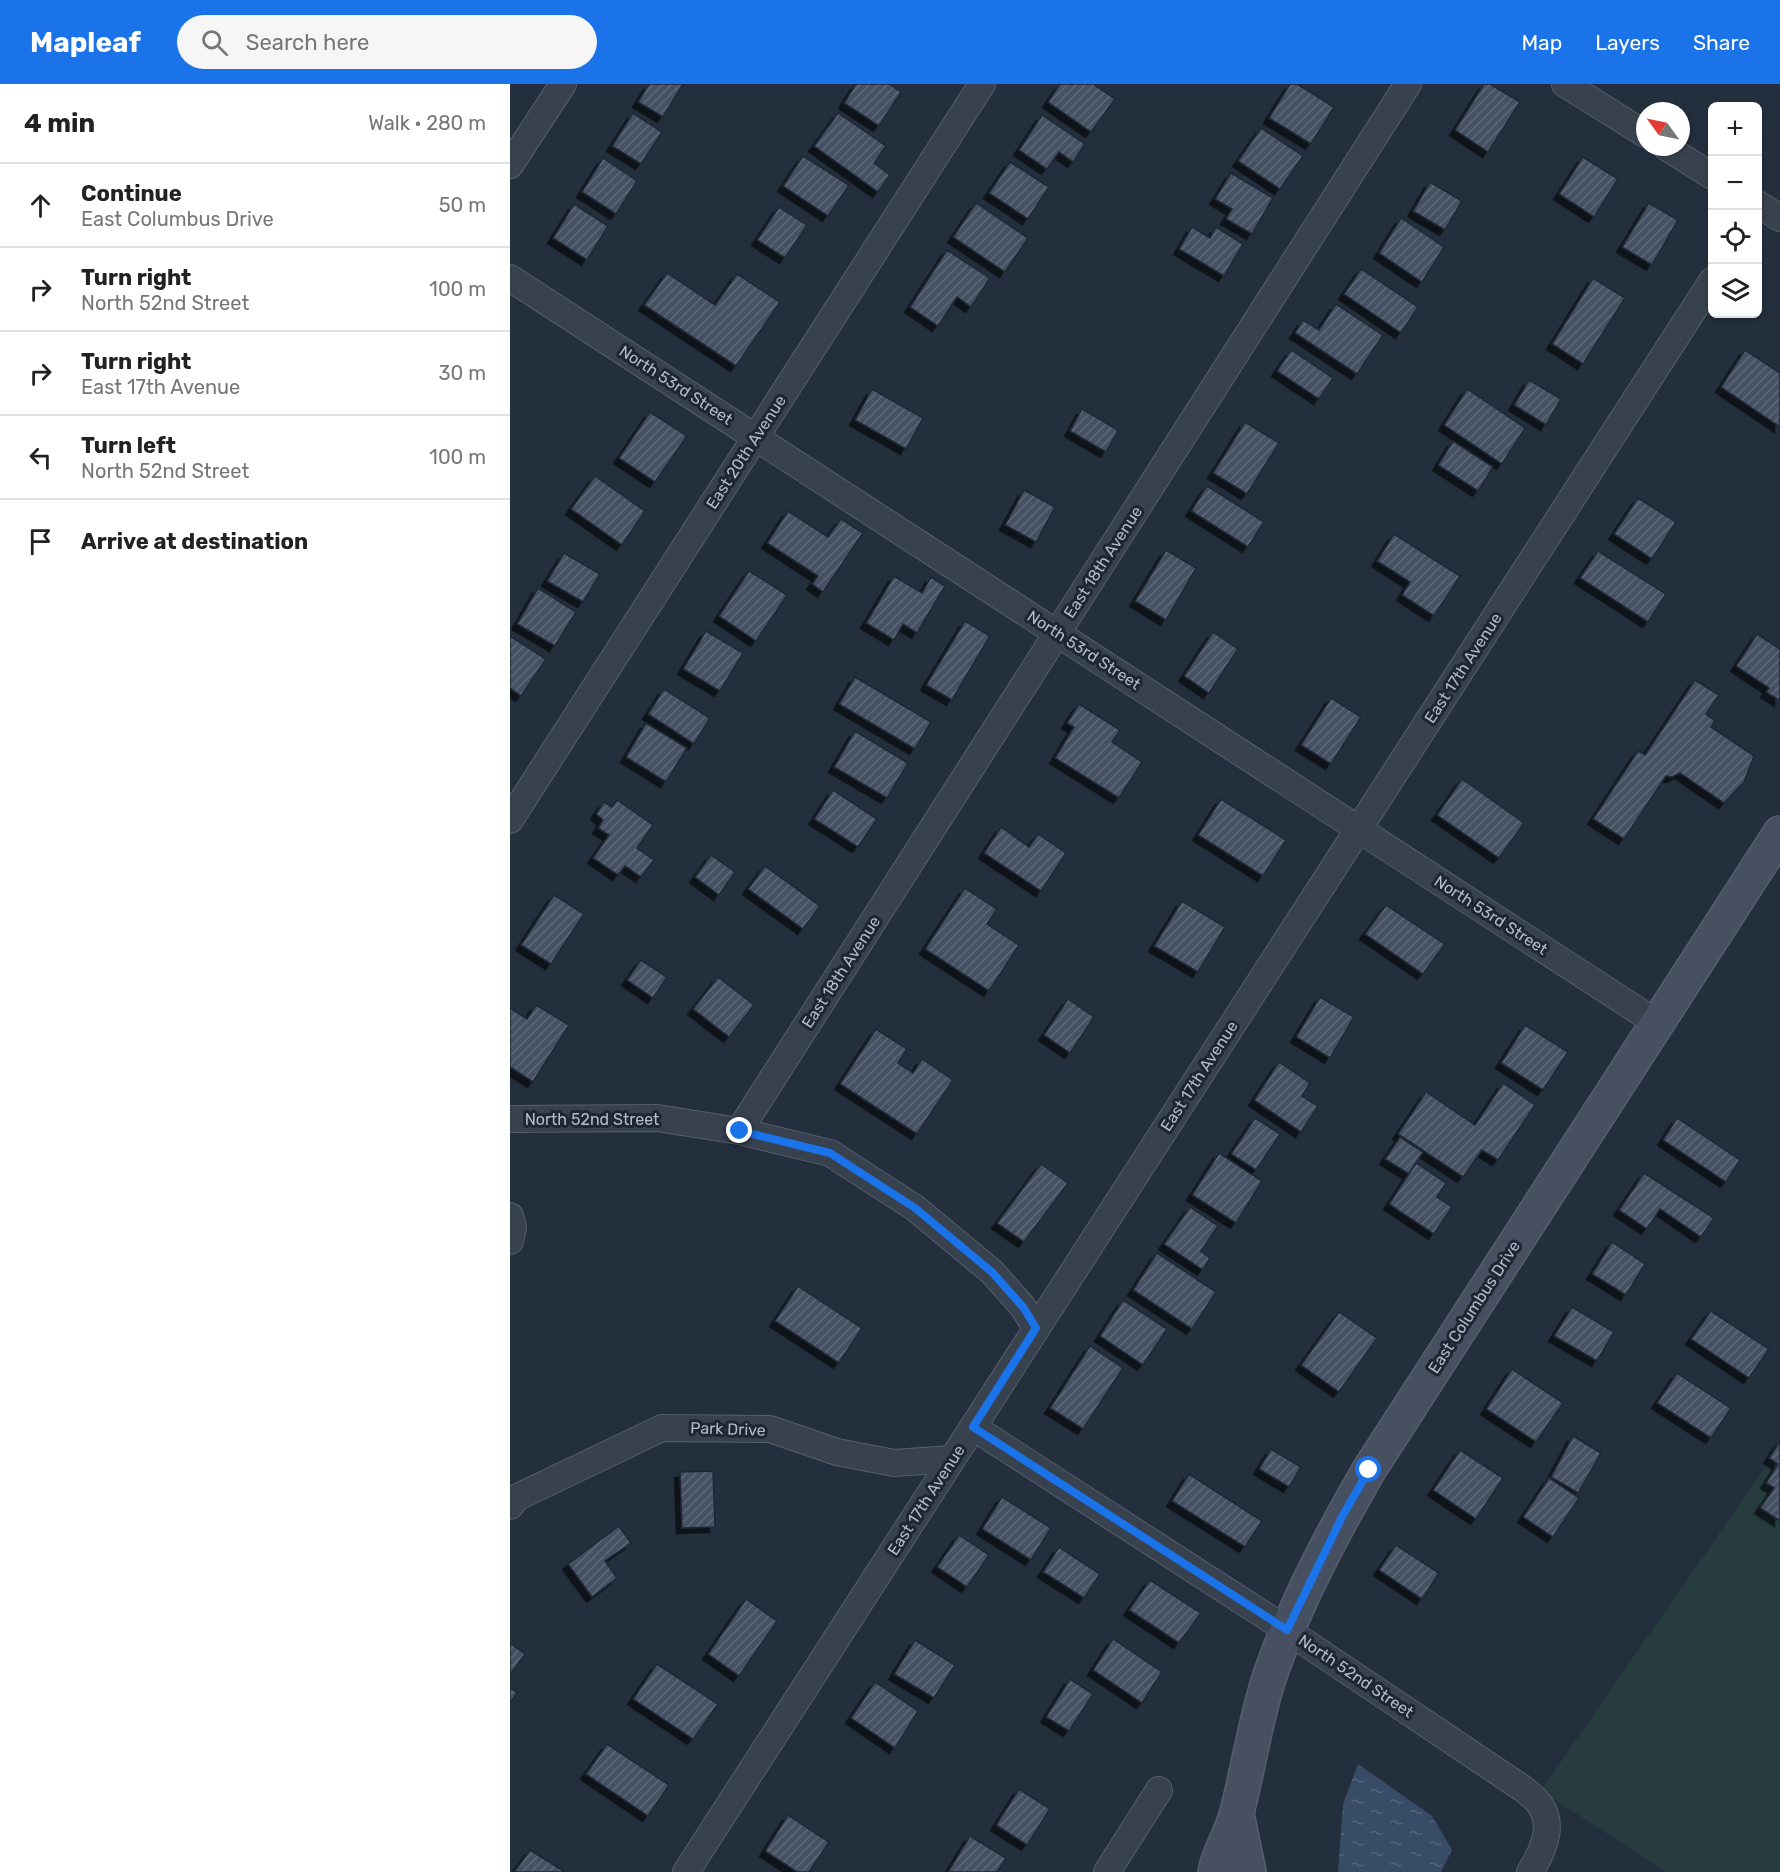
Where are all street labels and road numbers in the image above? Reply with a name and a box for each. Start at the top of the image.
street label: North 53rd Street [616,341,736,429]
street label: East 20th Avenue [702,391,790,513]
street label: East 18th Avenue [1060,503,1146,621]
street label: North 53rd Street [1024,606,1144,694]
street label: East 17th Avenue [1420,609,1506,727]
street label: North 53rd Street [1431,871,1551,959]
street label: East 18th Avenue [798,913,884,1031]
street label: East 17th Avenue [1156,1017,1242,1135]
street label: North 52nd Street [525,1110,659,1129]
street label: East Columbus Drive [1424,1237,1524,1377]
street label: Park Drive [690,1418,766,1440]
street label: East 17th Avenue [883,1441,969,1559]
street label: North 52nd Street [1295,1630,1417,1722]

